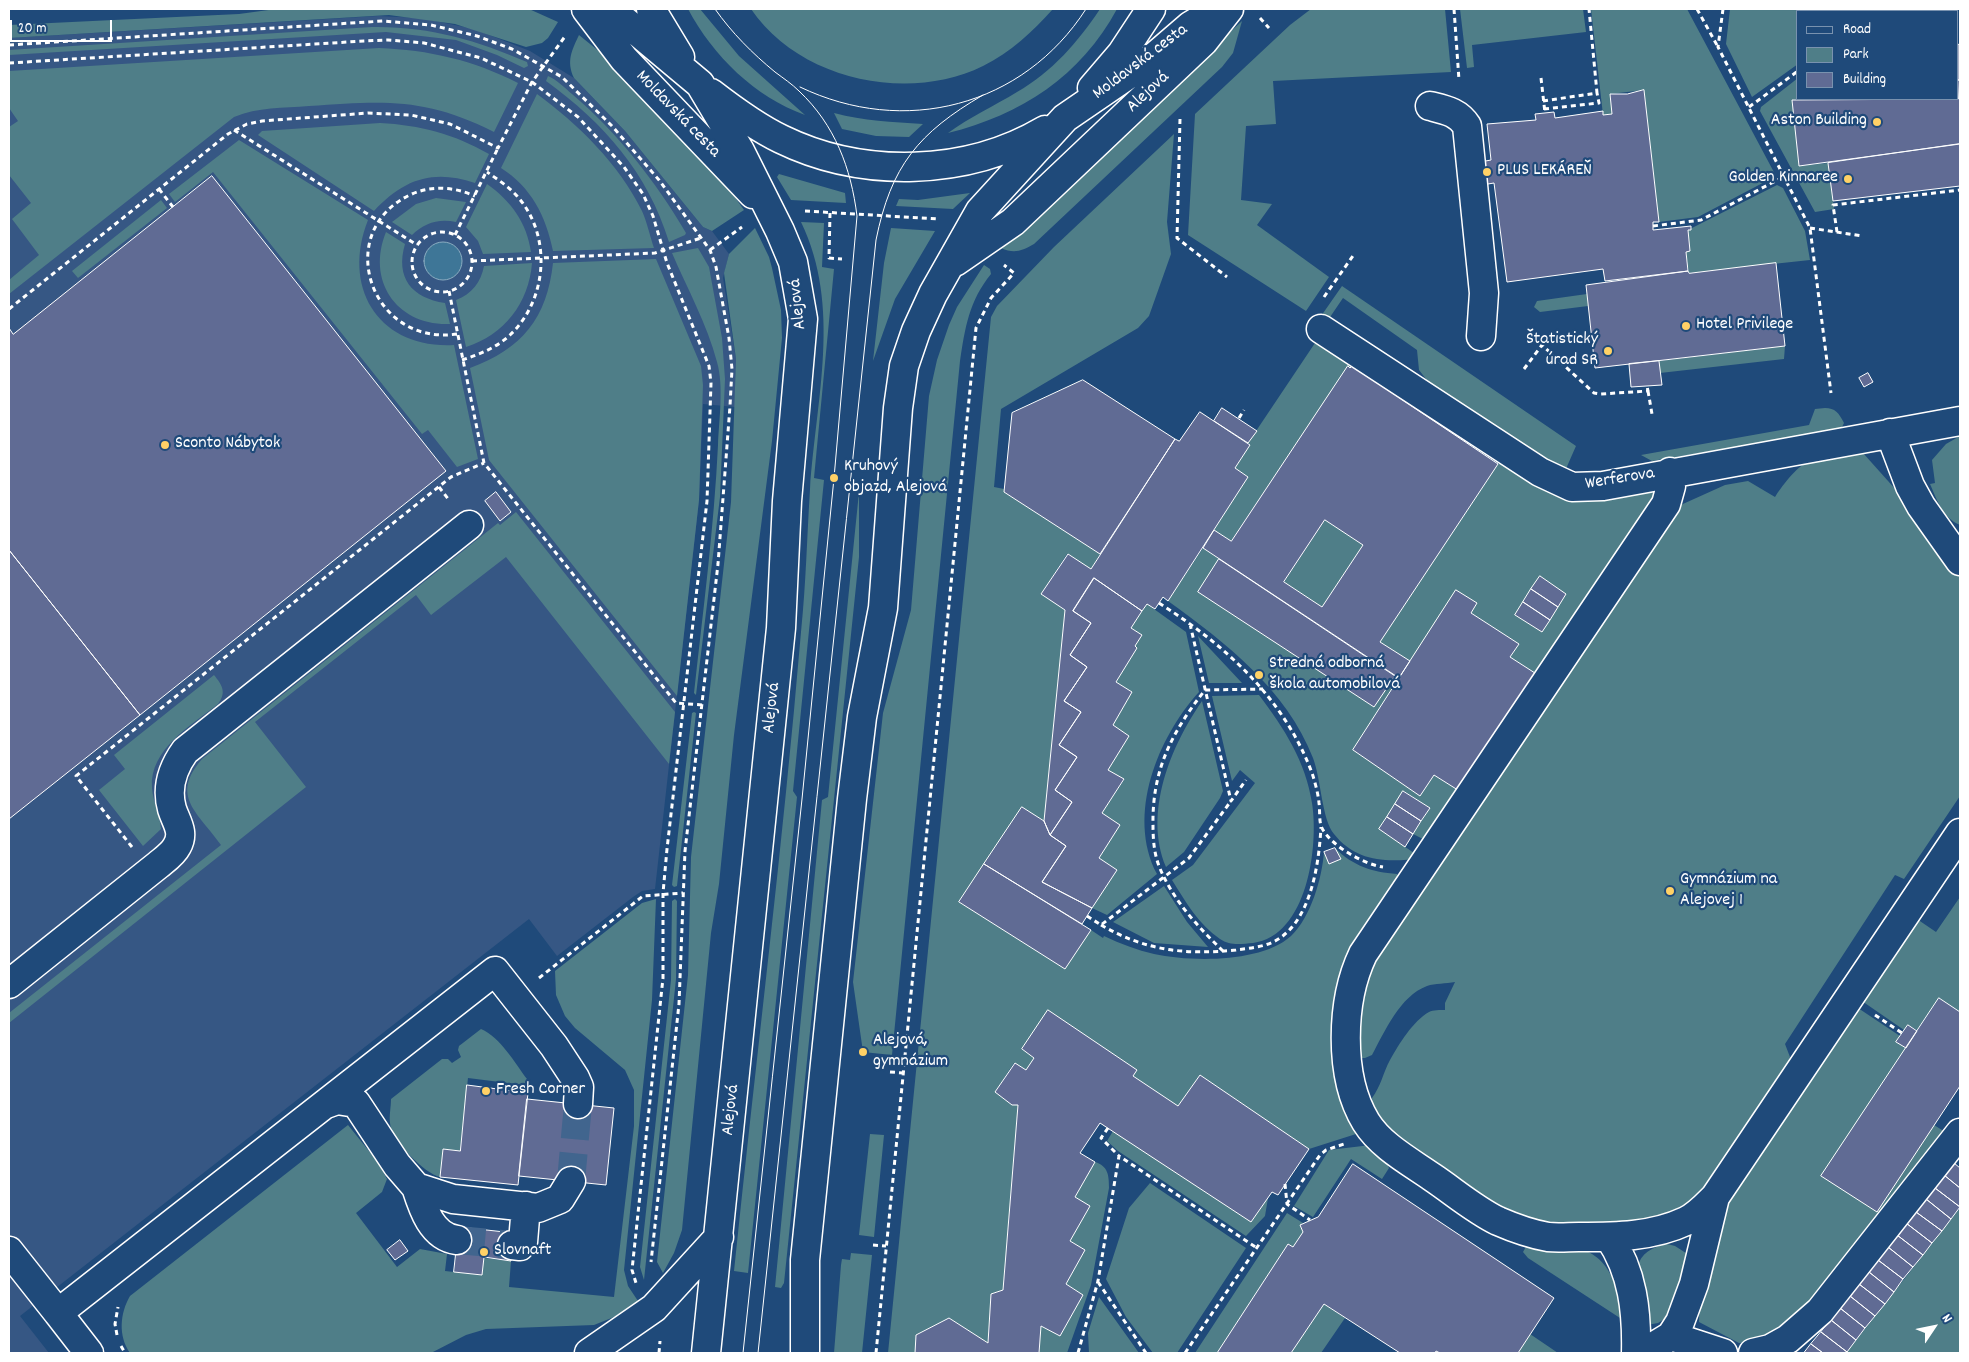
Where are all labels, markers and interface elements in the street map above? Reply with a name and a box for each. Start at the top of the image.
scale bar [12,10,115,42]
legend [1796,10,1959,100]
text: 20 m [18,18,46,40]
text: Road [1843,19,1871,41]
street label: Moldavská cesta [1089,20,1193,106]
text: Park [1843,44,1869,66]
street label: Moldavská cesta [630,67,724,163]
street label: Alejová [1123,68,1175,118]
text: Building [1843,69,1886,91]
place label: Aston Building [1771,111,1867,133]
marker: Aston Building [1871,116,1883,128]
place label: PLUS LEKÁREŇ [1497,161,1592,183]
marker: PLUS LEKÁREŇ [1481,166,1493,178]
place label: Golden Kinnaree [1729,168,1838,190]
marker: Golden Kinnaree [1842,173,1854,185]
street label: Alejová [786,277,812,331]
place label: Hotel Privilege [1696,315,1793,337]
marker: Hotel Privilege [1680,320,1692,332]
place label: Štatistický úrad SR [1526,330,1598,372]
marker: Štatistický úrad SR [1602,345,1614,357]
place label: Sconto Nábytok [175,434,280,456]
marker: Sconto Nábytok [159,439,171,451]
place label: Kruhový objazd, Alejová [844,457,947,499]
street label: Werferova [1584,464,1656,496]
marker: Kruhový objazd, Alejová [828,472,840,484]
place label: Stredná odborná škola automobilová [1269,654,1400,696]
marker: Stredná odborná škola automobilová [1253,669,1265,681]
street label: Alejová [760,681,786,735]
place label: Gymnázium na Alejovej 1 [1680,870,1777,912]
marker: Gymnázium na Alejovej 1 [1664,885,1676,897]
place label: Alejová, gymnázium [873,1031,948,1074]
marker: Alejová, gymnázium [857,1046,869,1058]
place label: Fresh Corner [496,1080,585,1102]
street label: Alejová [719,1083,745,1137]
marker: Fresh Corner [480,1085,492,1097]
place label: Slovnaft [494,1241,551,1263]
marker: Slovnaft [478,1246,490,1258]
north arrow [1909,1302,1959,1352]
text: N [1936,1310,1957,1327]

